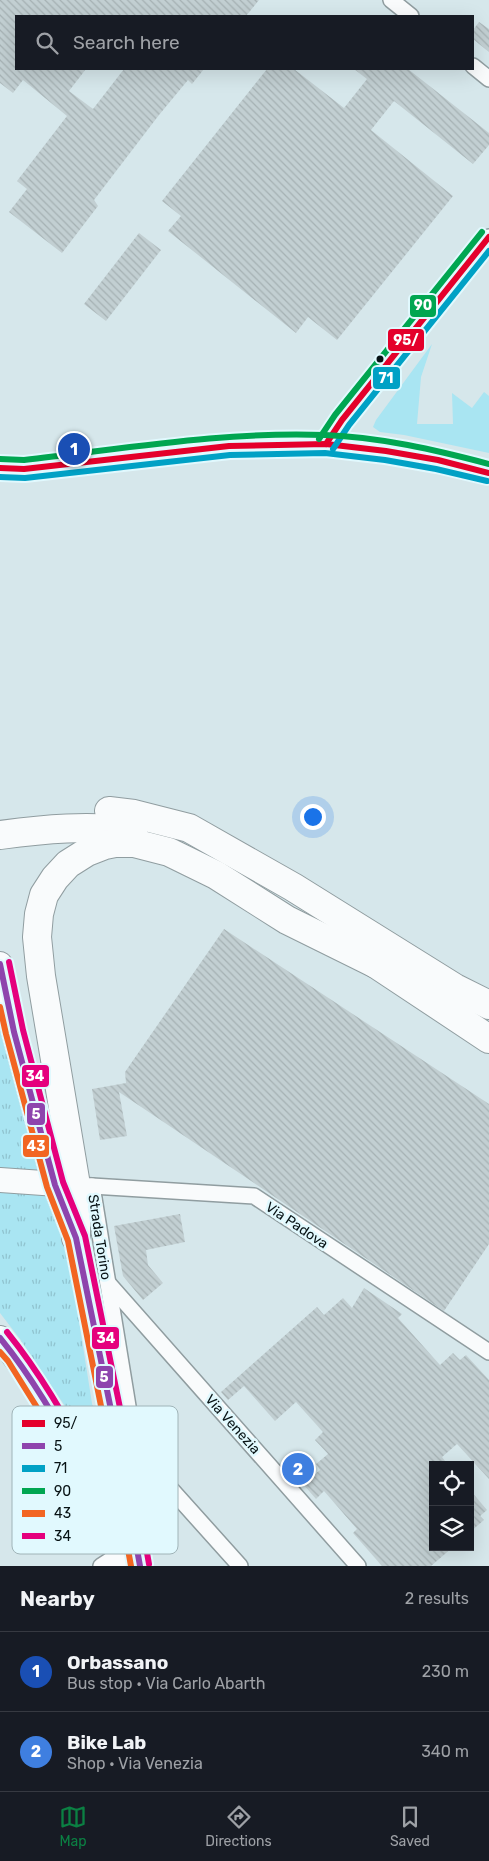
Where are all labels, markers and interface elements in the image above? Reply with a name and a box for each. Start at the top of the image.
search box [15,15,474,70]
icon: search [33,29,61,57]
text: Search here [73,31,180,54]
line badge: 90 [409,294,437,318]
text: 90 [414,297,432,314]
line badge: 95/ [387,328,425,352]
text: 95/ [393,332,419,349]
unlabelled marker [375,354,385,364]
line badge: 71 [372,366,401,390]
text: 71 [379,370,394,387]
pin: 1 [58,430,90,468]
your location [300,804,326,830]
line badge: 34 [21,1064,50,1088]
text: 34 [26,1068,45,1085]
line badge: 5 [26,1102,46,1126]
text: 5 [31,1106,41,1123]
line badge: 43 [22,1134,50,1158]
text: 43 [27,1138,45,1155]
street label: Strada Torino [84,1193,115,1281]
street label: Via Padova [262,1198,331,1252]
line badge: 34 [91,1326,120,1350]
text: 34 [97,1330,116,1347]
line badge: 5 [95,1365,114,1389]
text: 5 [99,1369,109,1386]
street label: Via Venezia [202,1391,264,1458]
legend [12,1406,178,1554]
text: 95/ [54,1415,78,1432]
text: 5 [54,1438,62,1455]
pin: 2 [282,1450,314,1488]
text: 71 [54,1460,67,1477]
map controls [429,1461,474,1551]
button: locate [429,1461,474,1506]
text: 90 [54,1483,71,1500]
text: 43 [54,1505,71,1522]
button: layers [429,1506,474,1551]
text: 34 [54,1528,71,1545]
text: Nearby [20,1586,95,1611]
text: 2 results [405,1589,469,1608]
text: Orbassano [67,1651,168,1674]
text: 1 [32,1662,40,1681]
text: 230 m [422,1662,469,1681]
text: Bus stop · Via Carlo Abarth [67,1674,266,1693]
text: Bike Lab [67,1731,146,1754]
text: 2 [31,1742,41,1761]
text: 340 m [421,1742,469,1761]
text: Shop · Via Venezia [67,1754,203,1773]
tab: Map [59,1803,87,1850]
tab: Directions [205,1803,272,1850]
tab: Saved [390,1803,430,1850]

